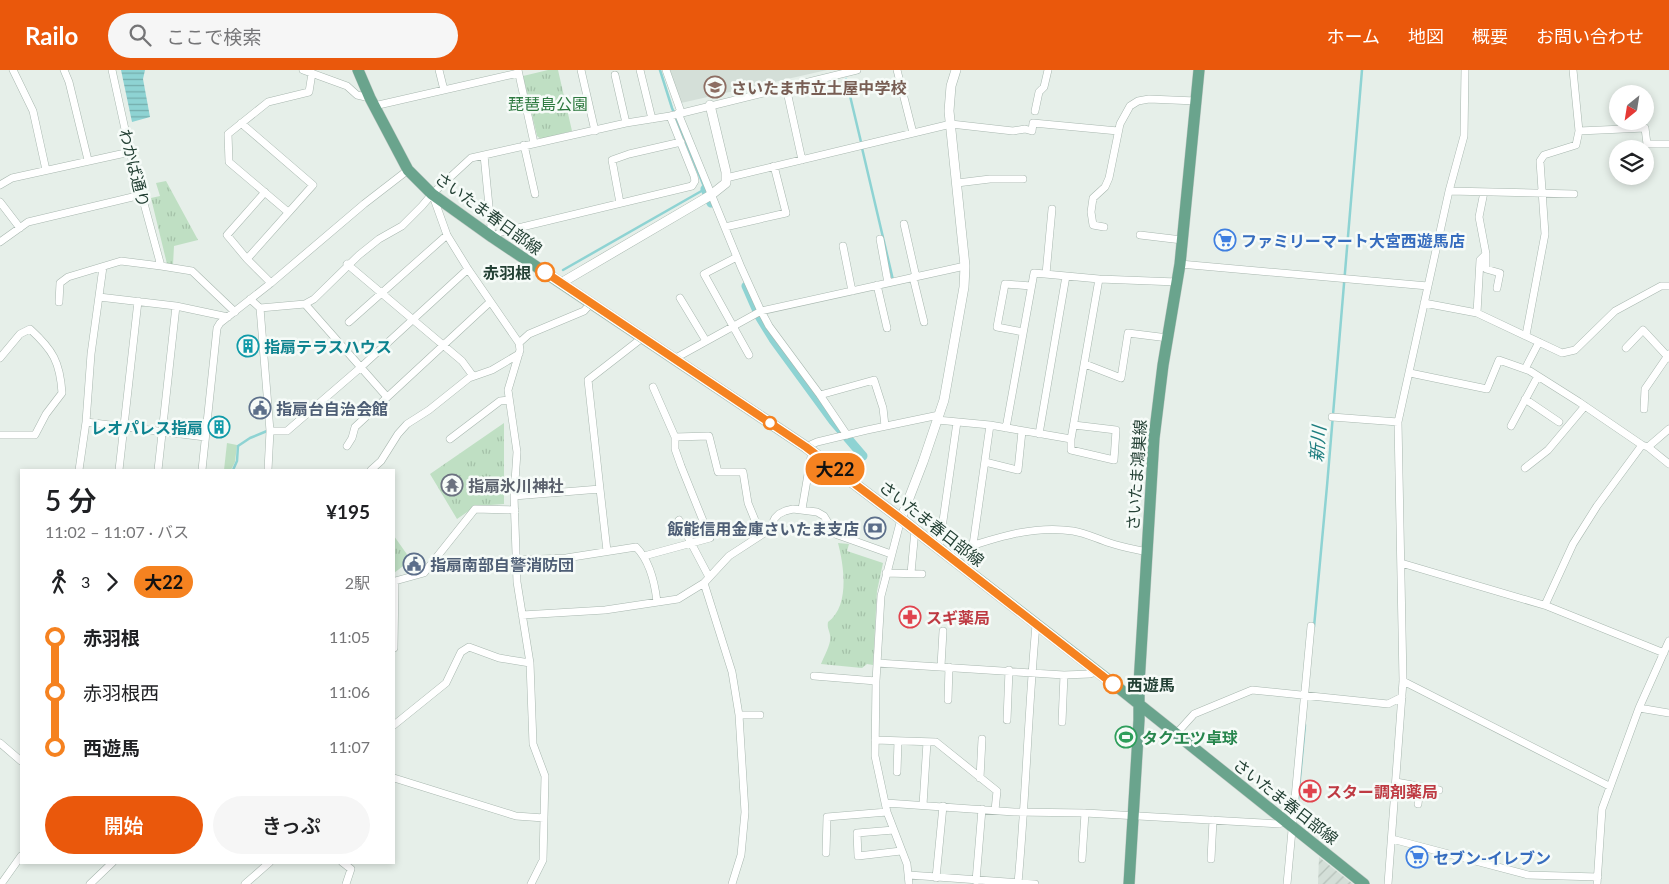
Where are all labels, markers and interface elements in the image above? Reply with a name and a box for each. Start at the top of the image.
search box [108,13,458,58]
text: Railo [25,21,78,50]
icon: search [126,21,154,49]
text: ここで検索 [166,25,261,48]
text: ホーム [1327,25,1380,47]
text: 地図 [1408,25,1444,47]
text: 概要 [1472,25,1508,47]
text: お問い合わせ [1536,25,1644,47]
school or university icon: さいたま市立土屋中学校 [703,75,727,99]
place label: さいたま市立土屋中学校 [731,78,907,97]
north arrow [1609,85,1654,130]
map controls [1609,85,1654,185]
park label: 琵琶島公園 [508,94,588,113]
street label: わかば通り [116,127,154,209]
button: layers [1609,140,1654,185]
street label: さいたま春日部線 [432,168,546,258]
supermarket icon: ファミリーマート大宮西遊馬店 [1213,228,1237,252]
place label: ファミリーマート大宮西遊馬店 [1241,231,1465,250]
marker: 赤羽根 [535,262,555,282]
place label: 赤羽根 [483,263,531,282]
building icon: 指扇テラスハウス [236,334,260,358]
place label: 指扇テラスハウス [264,337,392,356]
public building icon: 指扇台自治会館 [248,396,272,420]
place label: 指扇台自治会館 [276,399,388,418]
building icon: レオパレス指扇 [207,415,231,439]
unlabelled marker [763,416,777,430]
place label: レオパレス指扇 [91,418,203,437]
street label: さいたま鴻巣線 [1123,419,1149,531]
water label: 新川 [1304,423,1330,463]
line badge: 大22 [806,453,864,485]
text: 大22 [816,458,854,480]
temple icon: 指扇氷川神社 [440,473,464,497]
place label: 指扇氷川神社 [468,476,564,495]
street label: さいたま春日部線 [876,476,988,570]
text: 5 分 [45,483,96,517]
text: ¥195 [326,500,370,523]
bank icon: 飯能信用金庫さいたま支店 [863,516,887,540]
place label: 飯能信用金庫さいたま支店 [666,519,859,538]
text: 11:02 – 11:07 · バス [45,522,189,541]
public building icon: 指扇南部自警消防団 [402,552,426,576]
place label: 指扇南部自警消防団 [430,555,574,574]
icon: walk [45,568,73,596]
icon: forward [98,568,126,596]
text: 大22 [144,571,183,593]
text: 3 [81,572,90,591]
text: 2駅 [345,573,370,592]
pharmacy icon: スギ薬局 [898,605,922,629]
place label: スギ薬局 [926,608,990,627]
text: 赤羽根 [83,626,140,649]
text: 11:05 [329,627,370,646]
marker: 西遊馬 [1103,674,1123,694]
place label: 西遊馬 [1127,675,1175,694]
text: 赤羽根西 [83,681,159,704]
text: 11:06 [329,682,370,701]
sports icon: タクエツ卓球 [1114,725,1138,749]
place label: タクエツ卓球 [1142,728,1238,747]
text: 西遊馬 [83,736,140,759]
text: 11:07 [329,737,370,756]
street label: さいたま春日部線 [1230,754,1342,848]
pharmacy icon: スター調剤薬局 [1298,779,1322,803]
place label: スター調剤薬局 [1326,782,1438,801]
button: 開始 [45,796,203,854]
button: きっぷ [213,796,370,854]
supermarket icon: セブン-イレブン [1405,845,1429,869]
place label: セブン-イレブン [1433,848,1551,867]

